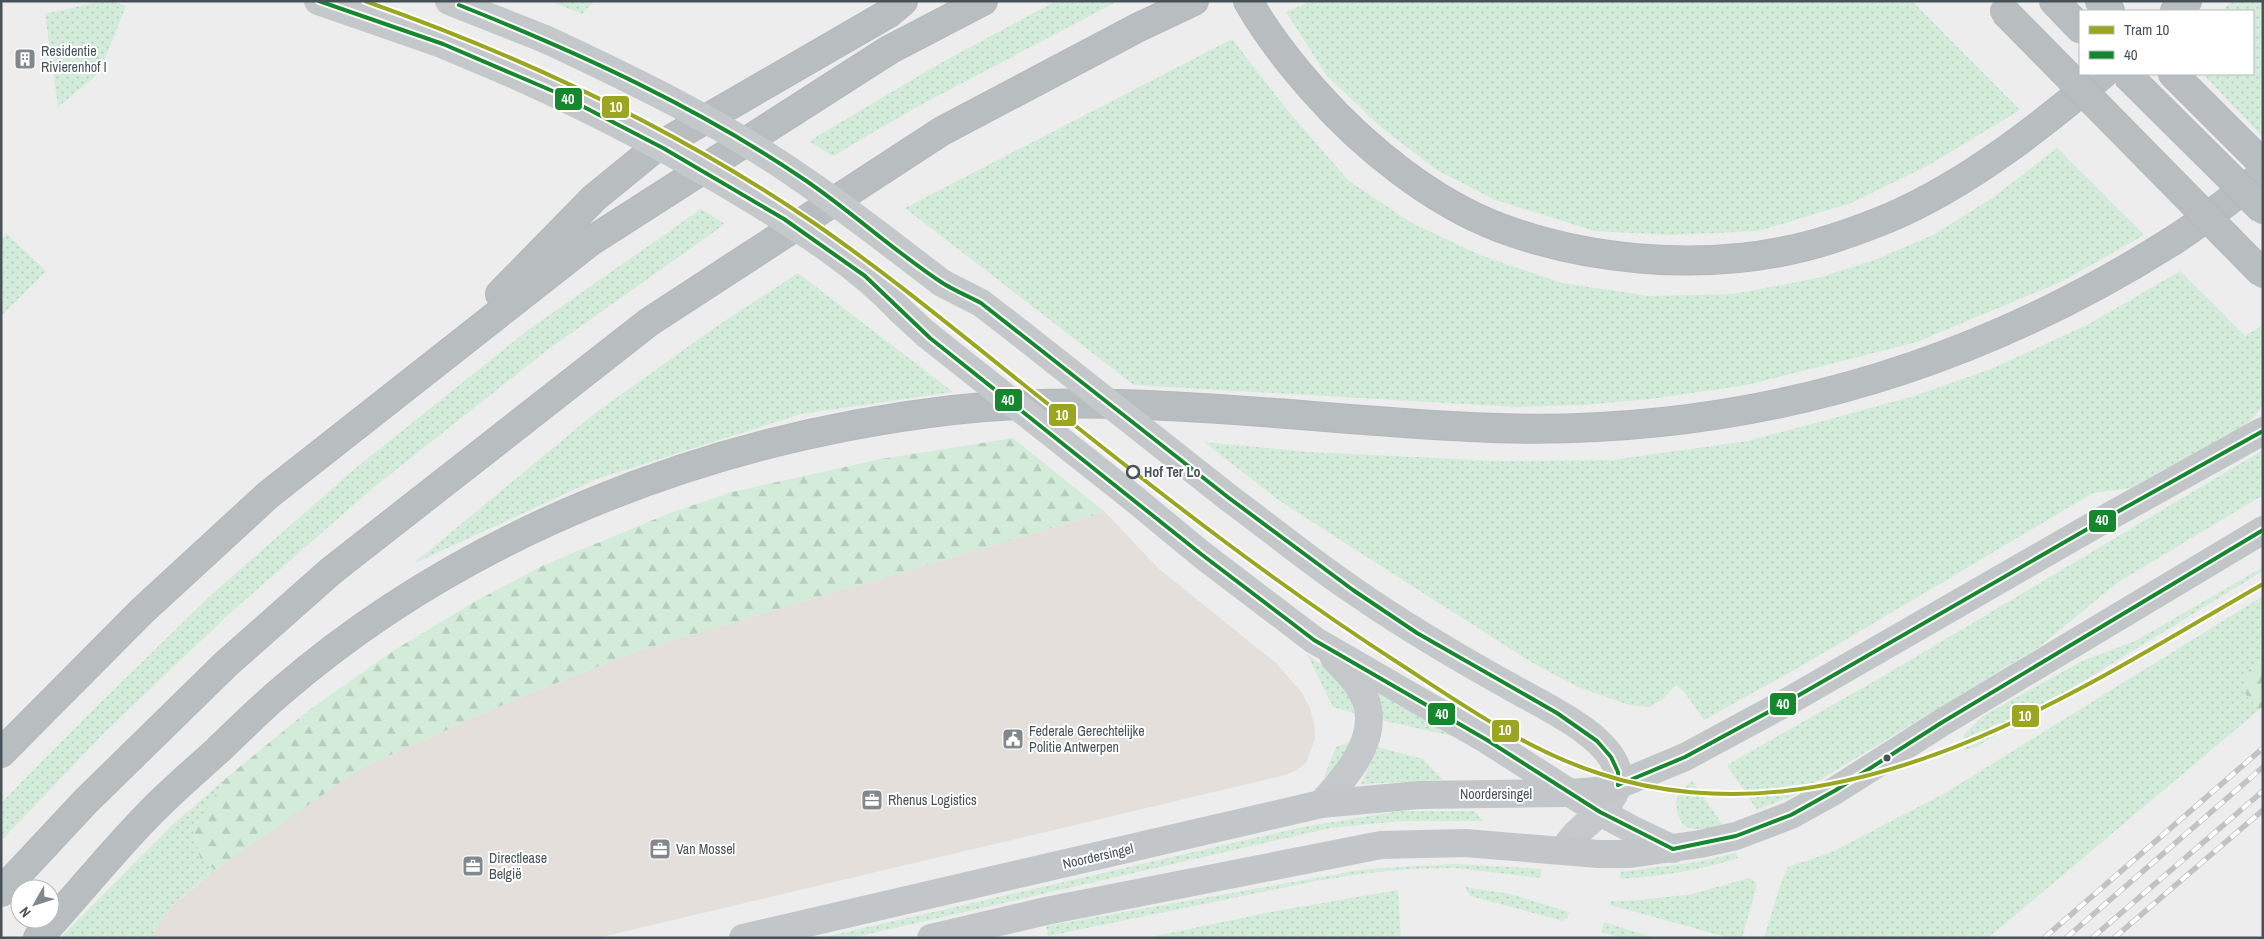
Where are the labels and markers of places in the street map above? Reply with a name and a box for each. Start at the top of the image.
place label: Residentie Rivierenhof I [41,42,107,76]
building icon: Residentie Rivierenhof I [13,47,37,71]
place label: Hof Ter Lo [1144,463,1201,481]
marker: Hof Ter Lo [1126,465,1140,479]
place label: Federale Gerechtelijke Politie Antwerpen [1029,722,1145,756]
public building icon: Federale Gerechtelijke Politie Antwerpen [1001,727,1025,751]
unlabelled marker [1882,753,1892,763]
office icon: Rhenus Logistics [860,788,884,812]
place label: Rhenus Logistics [888,791,977,809]
office icon: Van Mossel [648,837,672,861]
place label: Van Mossel [676,840,735,858]
place label: Directlease België [489,849,547,883]
office icon: Directlease België [461,854,485,878]

